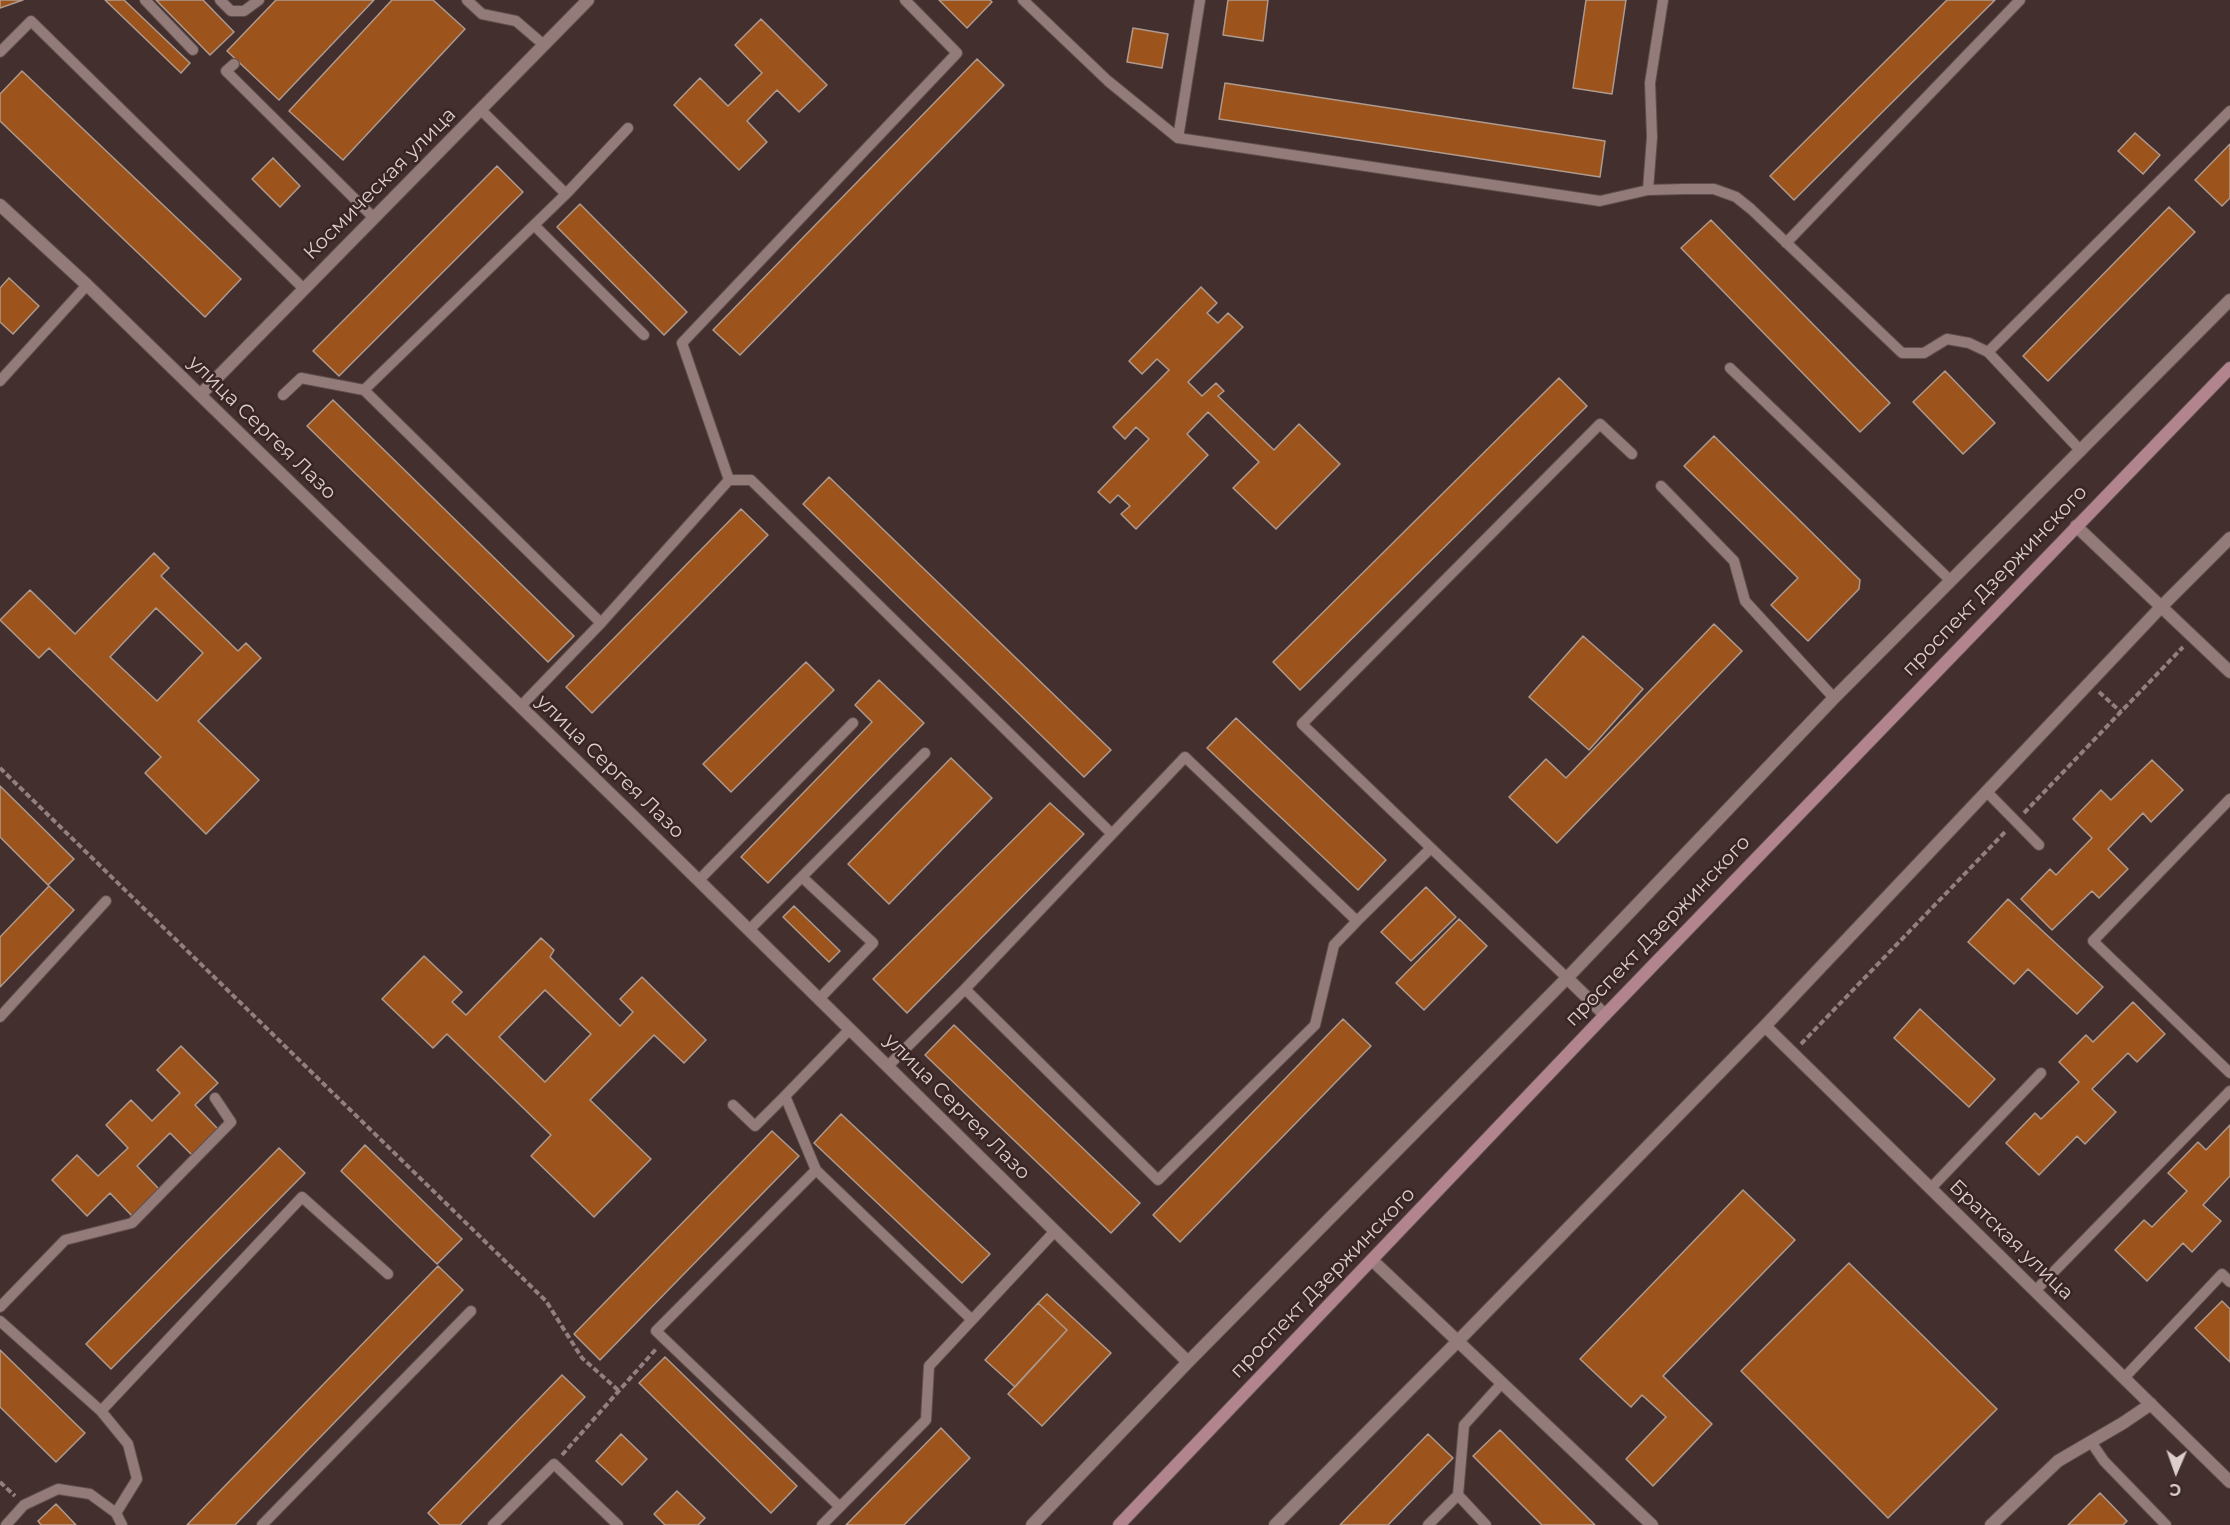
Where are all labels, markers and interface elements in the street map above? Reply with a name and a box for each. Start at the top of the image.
street label: Космическая улица [299,103,461,265]
street label: улица Сергея Лазо [183,351,341,505]
street label: проспект Дзержинского [1897,481,2093,681]
street label: улица Сергея Лазо [531,690,689,844]
street label: проспект Дзержинского [1560,831,1756,1031]
street label: улица Сергея Лазо [879,1029,1035,1185]
street label: Братская улица [1944,1175,2078,1305]
street label: проспект Дзержинского [1225,1183,1421,1383]
north arrow [2146,1441,2206,1501]
text: С [2169,1480,2181,1499]

